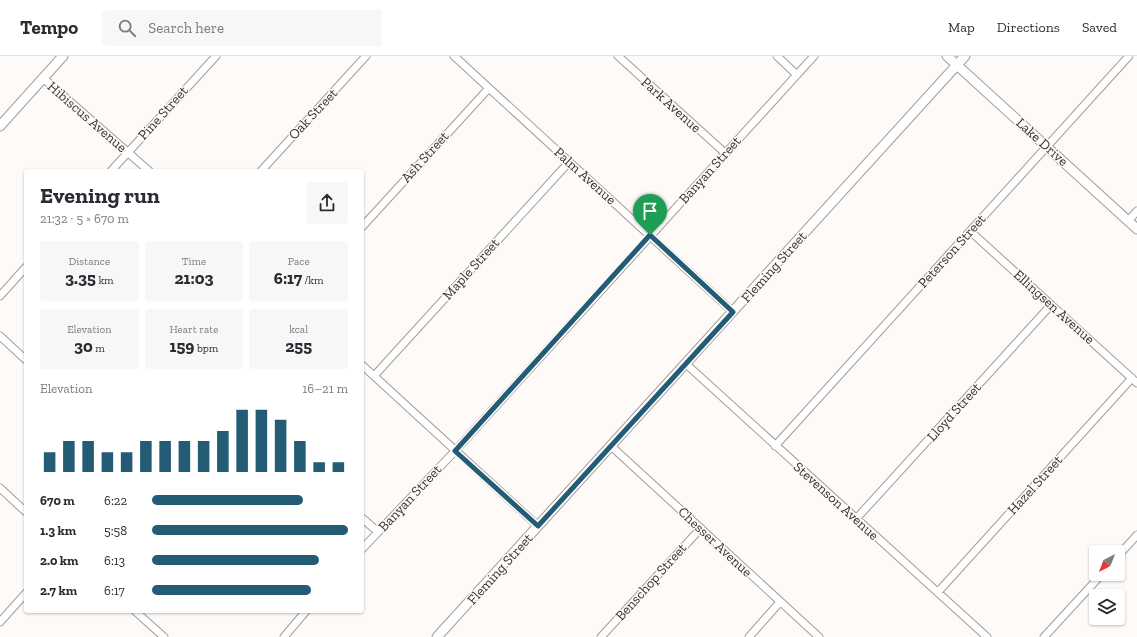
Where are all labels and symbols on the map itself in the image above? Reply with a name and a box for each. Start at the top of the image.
street label: Park Avenue [637,74,705,137]
street label: Hibiscus Avenue [44,78,130,156]
street label: Pine Street [134,82,192,143]
street label: Oak Street [285,84,342,143]
street label: Lake Drive [1012,114,1072,170]
street label: Ash Street [398,127,453,186]
street label: Banyan Street [675,132,745,207]
street label: Palm Avenue [550,144,620,209]
pin [633,194,667,235]
street label: Peterson Street [914,210,990,291]
street label: Fleming Street [738,227,811,306]
street label: Maple Street [439,234,504,303]
street label: Ellingsen Avenue [1010,266,1098,348]
street label: Lloyd Street [923,379,985,445]
street label: Hazel Street [1004,451,1067,518]
street label: Stevenson Avenue [790,458,882,544]
street label: Banyan Street [375,461,446,535]
street label: Chesser Avenue [674,503,756,581]
street label: Fleming Street [464,529,537,608]
street label: Benschop Street [612,539,691,624]
north arrow [1089,545,1125,581]

